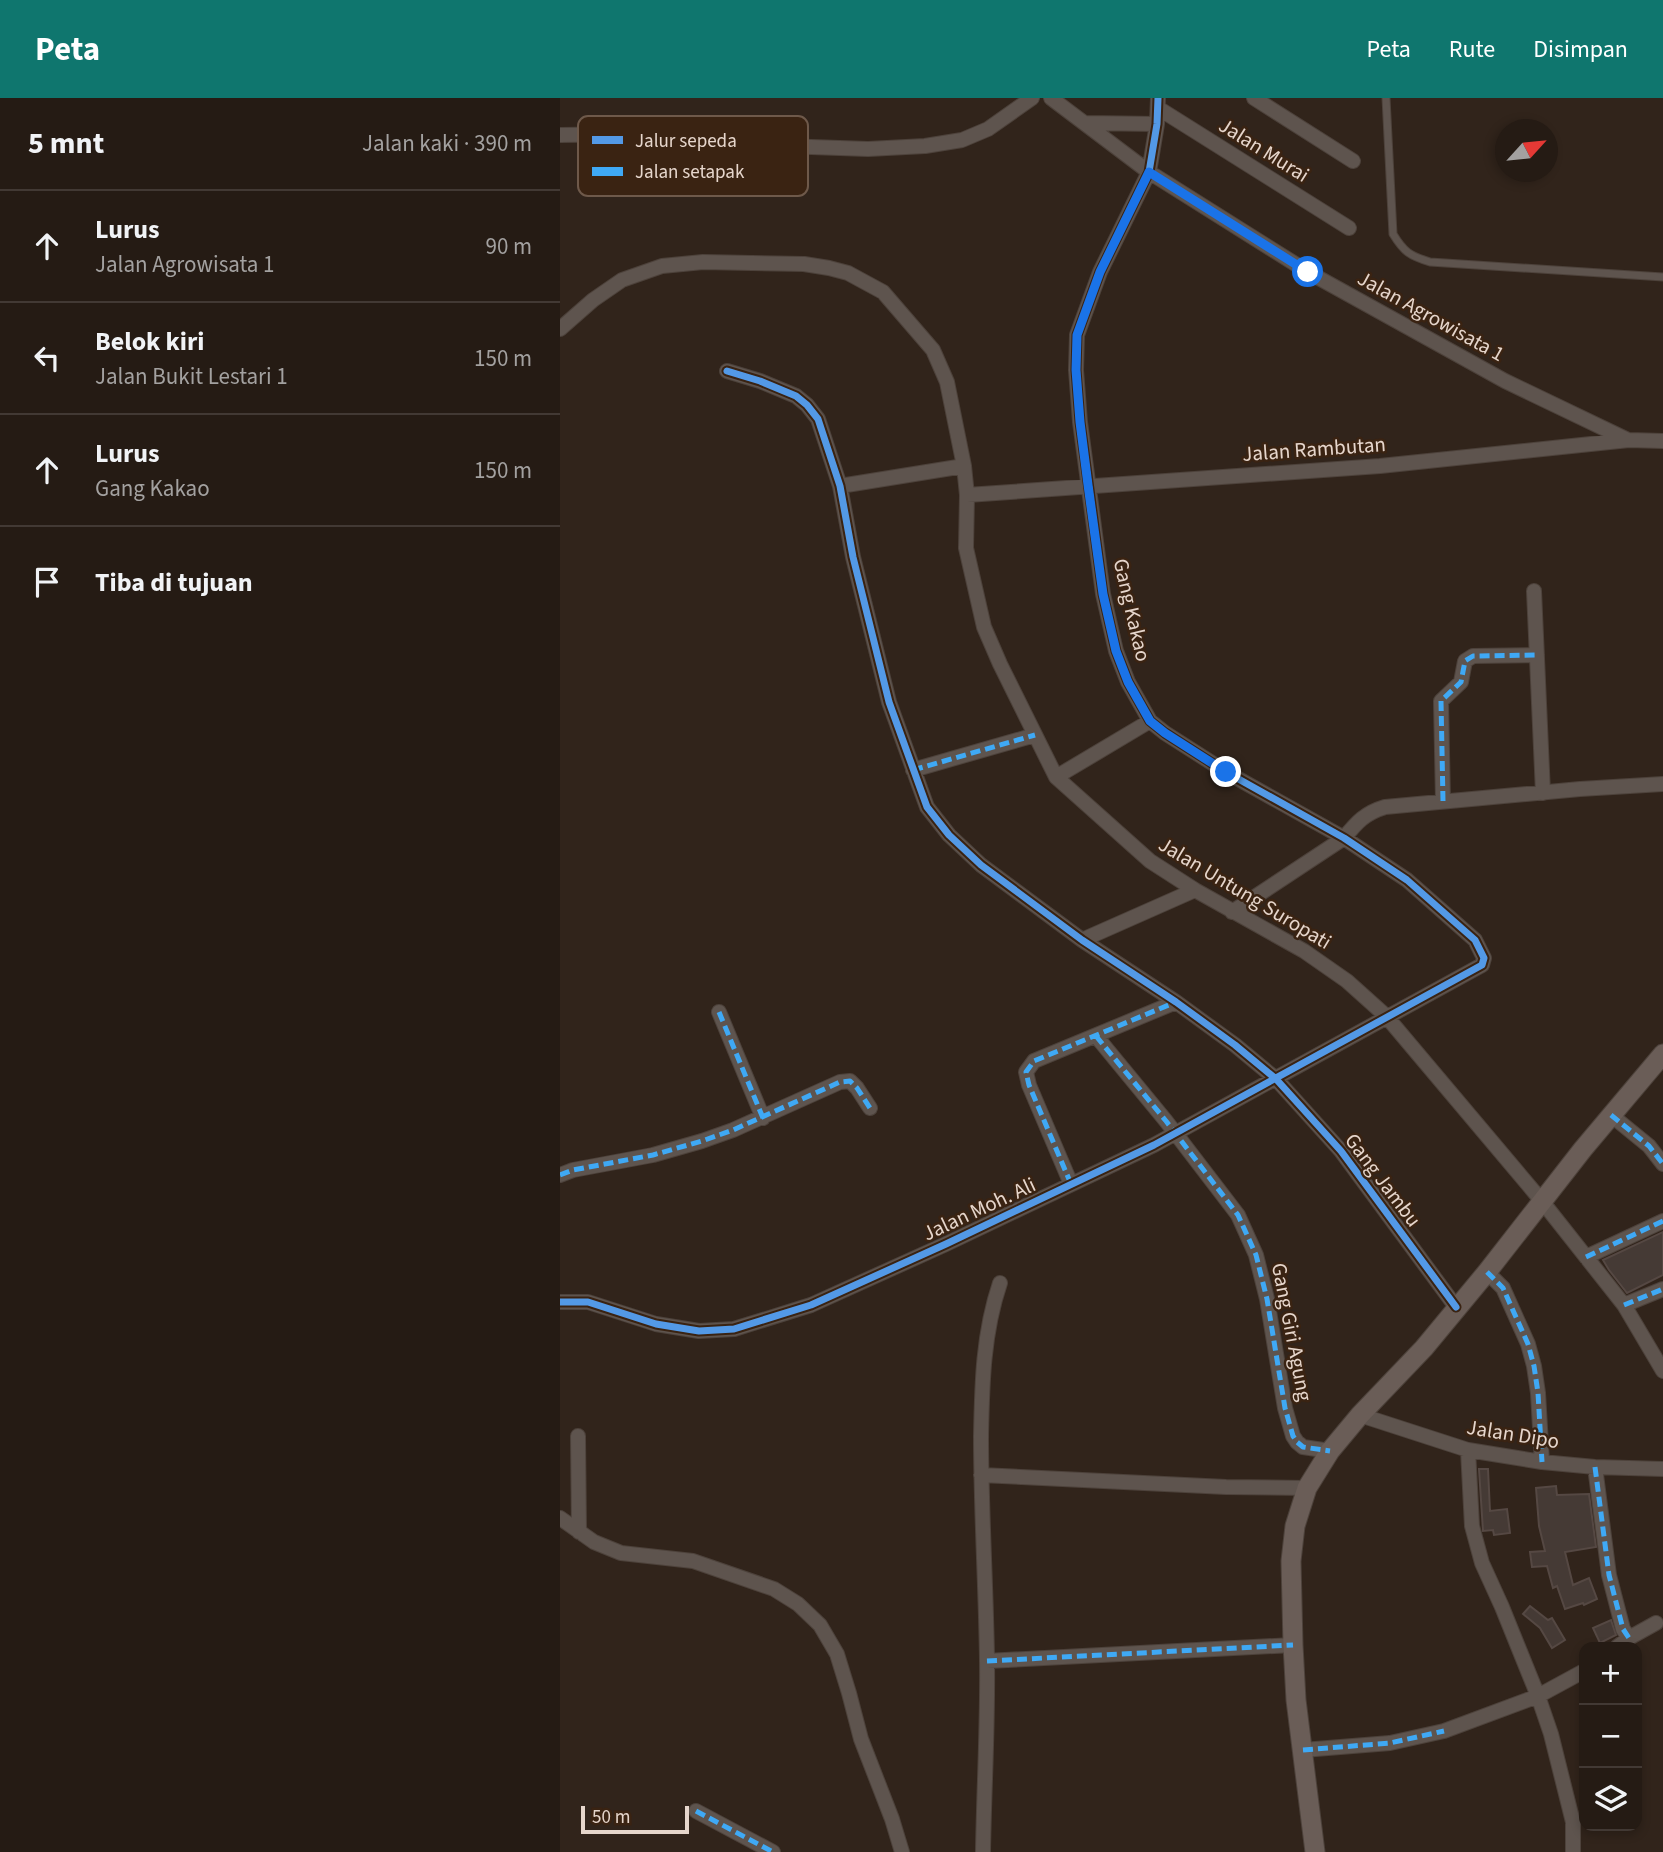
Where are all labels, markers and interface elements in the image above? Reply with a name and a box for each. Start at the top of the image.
text: Peta [35,26,100,73]
text: Peta [1366,32,1411,67]
text: Rute [1449,32,1495,67]
text: Disimpan [1533,32,1628,67]
street label: Jalan Murai [1213,110,1315,190]
legend [578,116,808,196]
north arrow [1495,119,1558,182]
text: 5 mnt [28,122,104,165]
text: Jalan kaki · 390 m [362,127,532,160]
text: Jalur sepeda [635,128,737,155]
text: Jalan setapak [635,159,745,186]
text: Lurus [95,211,160,248]
icon: ahead [28,227,66,265]
text: 90 m [485,230,532,263]
text: Jalan Agrowisata 1 [95,248,274,281]
route start [1292,256,1323,287]
street label: Jalan Agrowisata 1 [1352,263,1510,369]
text: Belok kiri [95,323,204,360]
icon: left [28,339,66,377]
text: 150 m [474,342,532,375]
text: Jalan Bukit Lestari 1 [95,360,288,393]
street label: Jalan Rambutan [1241,429,1387,469]
text: Lurus [95,435,160,472]
icon: ahead [28,451,66,489]
text: 150 m [474,454,532,487]
text: Gang Kakao [95,472,210,505]
street label: Gang Kakao [1106,556,1158,664]
icon: arrive [28,563,66,601]
text: Tiba di tujuan [95,564,253,601]
route end [1210,756,1241,787]
street label: Jalan Untung Suropati [1153,829,1337,957]
street label: Gang Jambu [1338,1127,1428,1233]
street label: Jalan Moh. Ali [918,1170,1040,1248]
street label: Gang Giri Agung [1264,1260,1320,1404]
street label: Jalan Dipo [1465,1412,1561,1456]
map controls [1579,1642,1642,1831]
button: + [1579,1642,1642,1705]
button: − [1579,1705,1642,1768]
button: layers [1579,1768,1642,1831]
scale bar [581,1803,690,1835]
text: 50 m [592,1804,630,1831]

